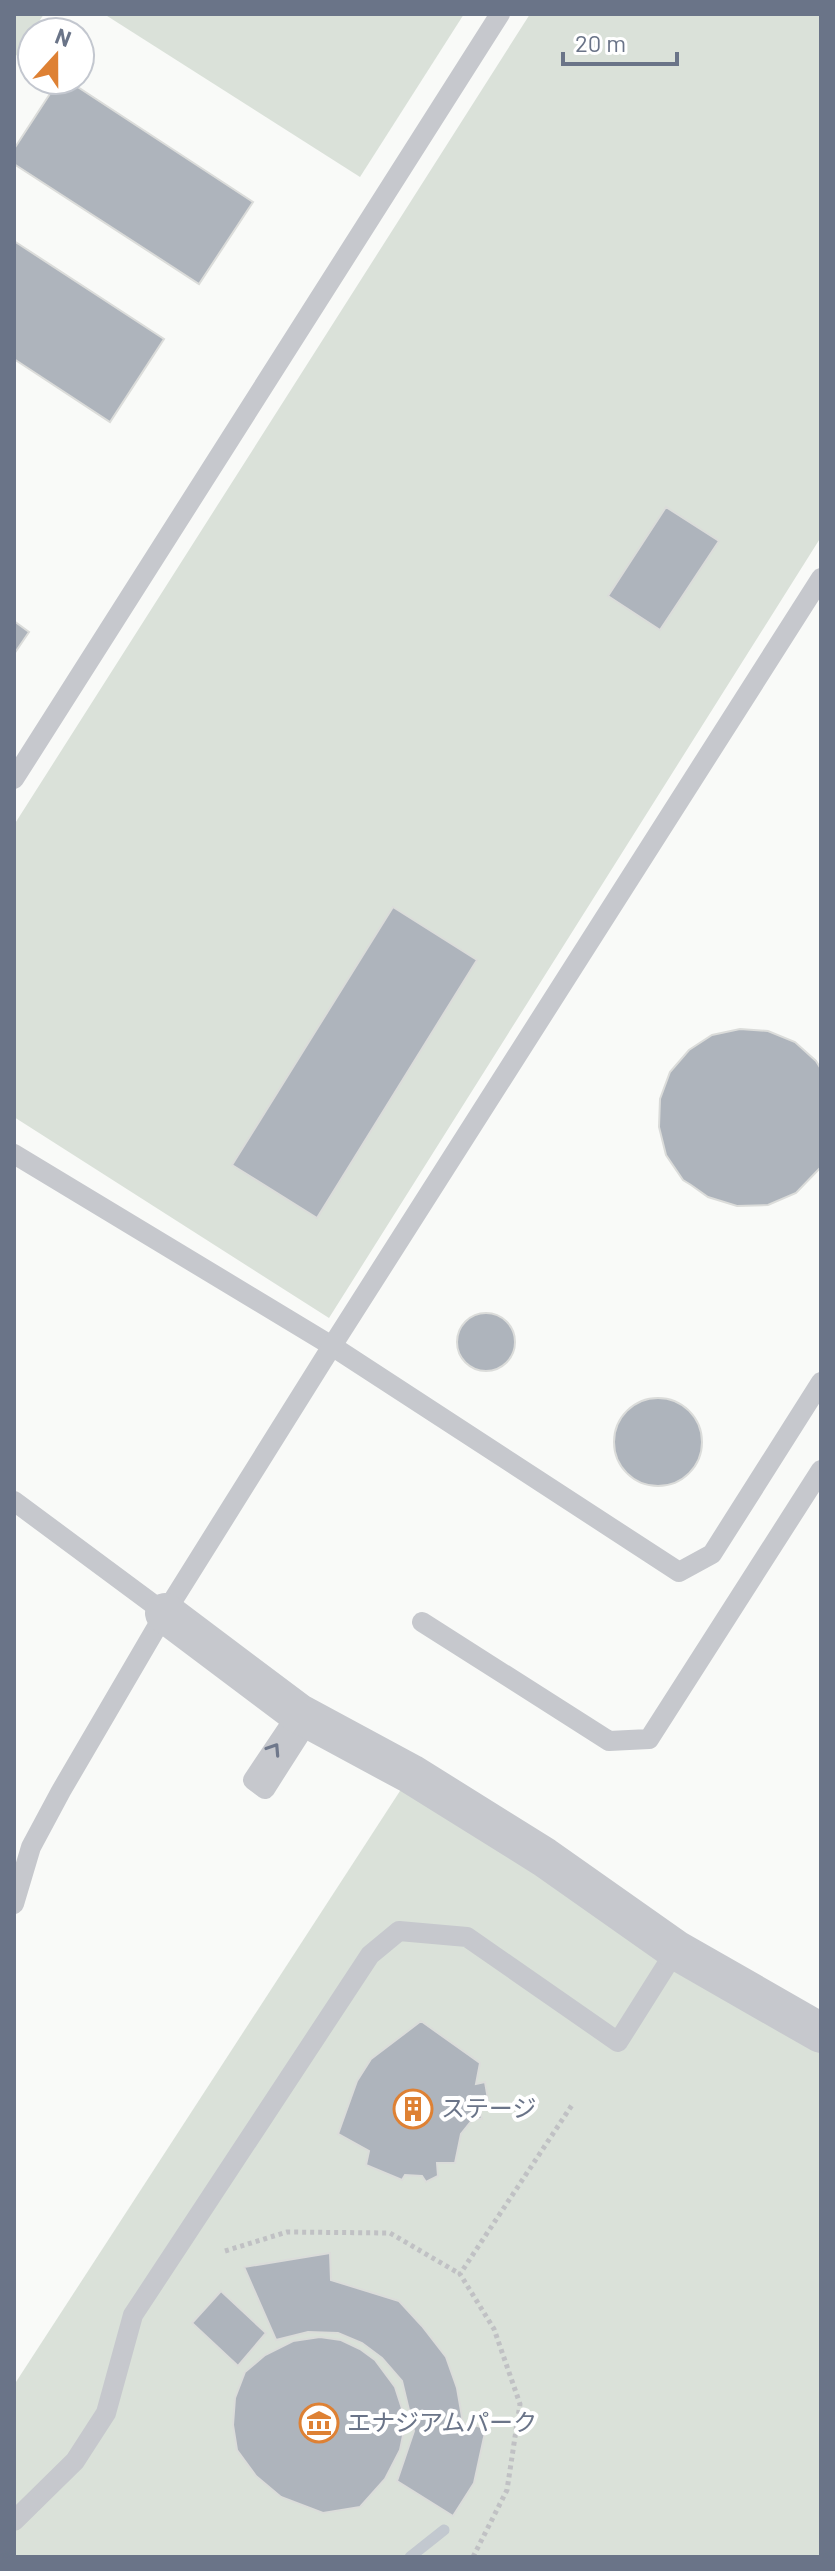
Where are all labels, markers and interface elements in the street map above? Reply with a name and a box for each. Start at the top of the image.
north arrow [16,16,96,96]
scale bar [563,16,677,66]
text: N [52,22,75,51]
text: 20 m [575,28,626,57]
one-way arrow [264,1744,279,1758]
building icon: ステージ [392,2088,434,2130]
place label: ステージ [441,2093,537,2122]
museum icon: エナジアムパーク [298,2402,340,2444]
place label: エナジアムパーク [347,2407,537,2436]

